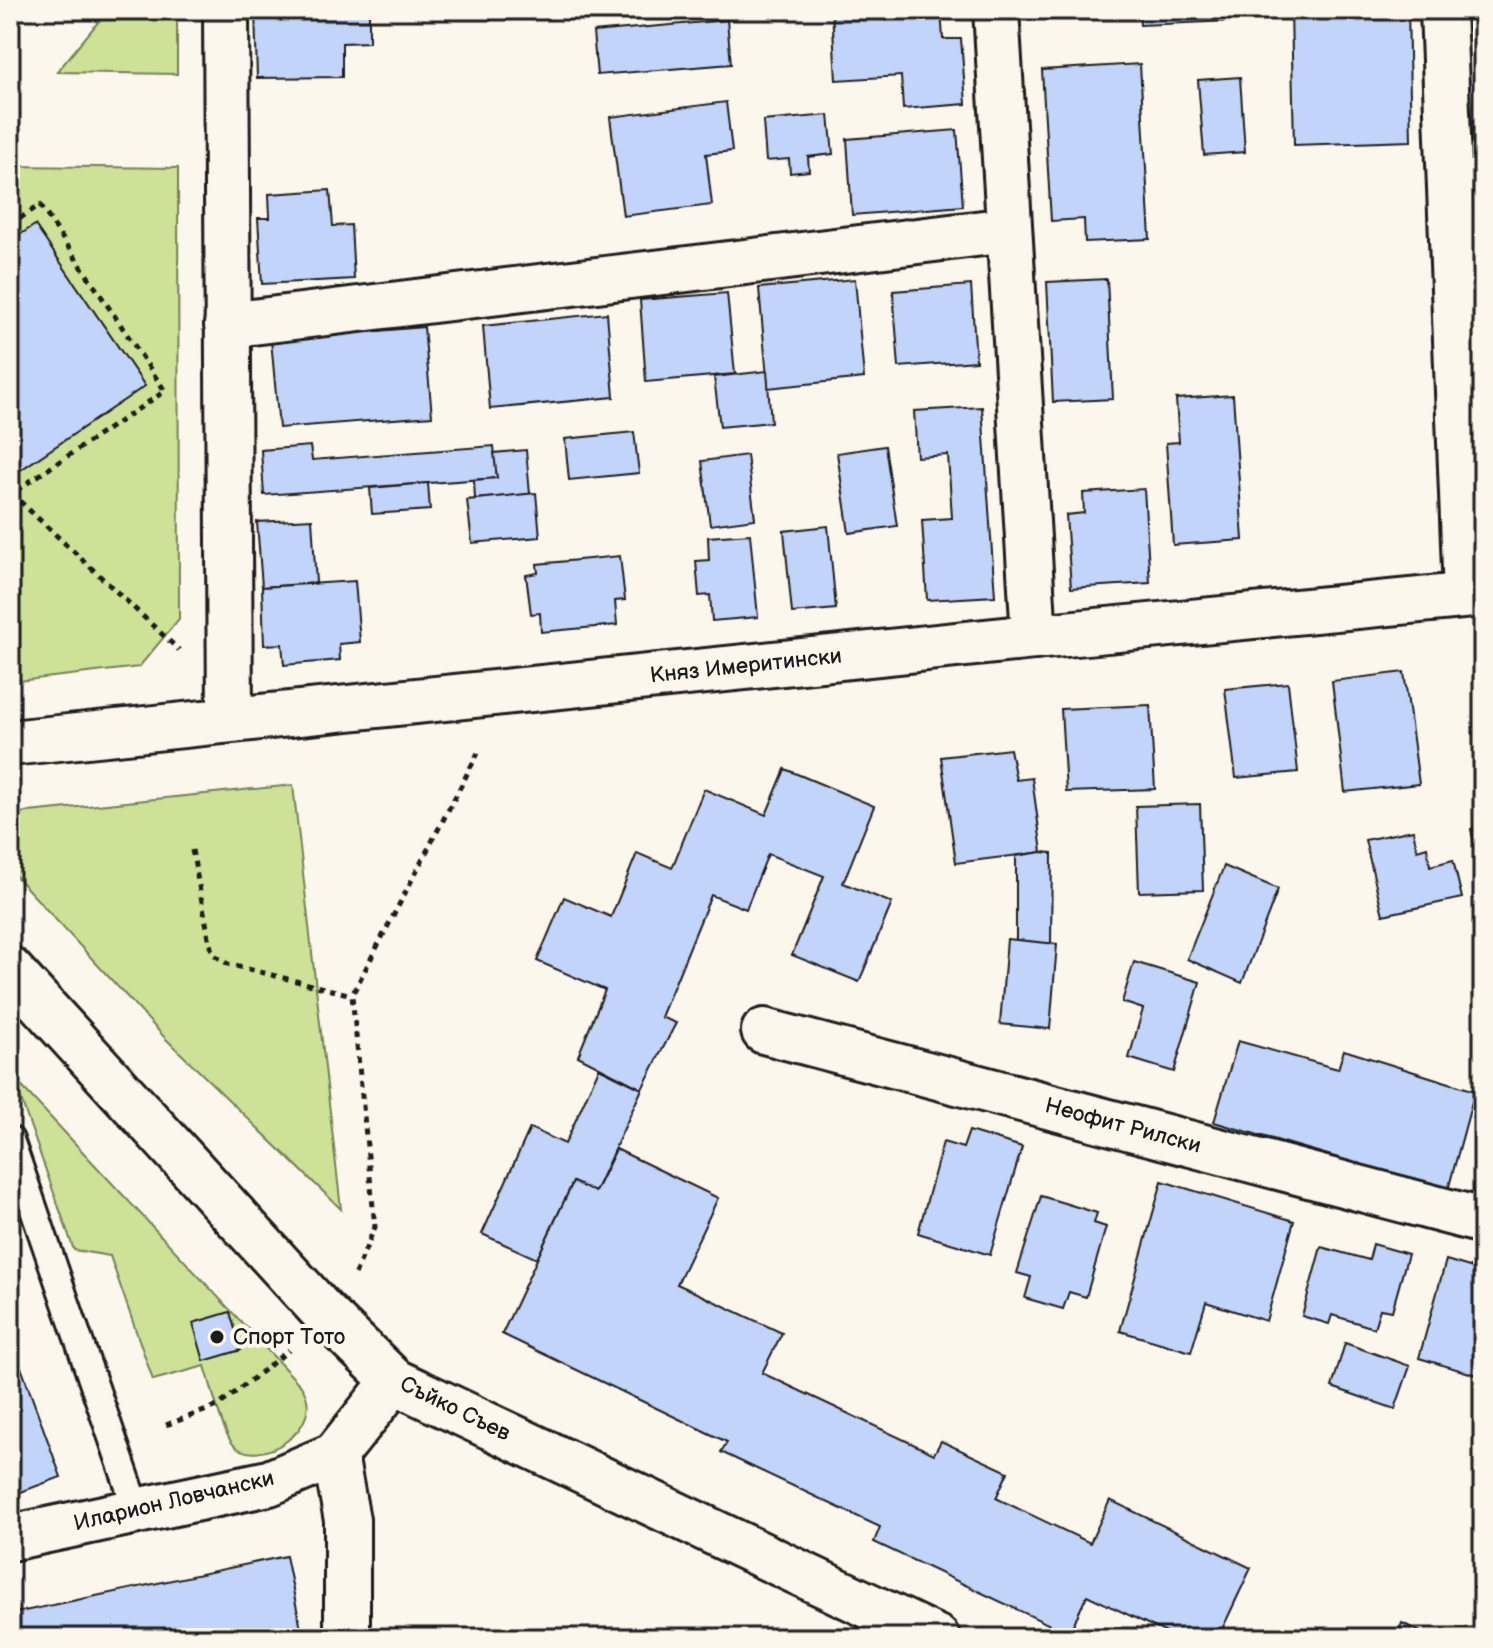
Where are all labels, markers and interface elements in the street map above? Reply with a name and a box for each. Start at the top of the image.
street label: Княз Имеритински [649,642,843,690]
street label: Неофит Рилски [1042,1092,1204,1160]
place label: Спорт Тото [233,1324,345,1351]
marker: Спорт Тото [208,1328,226,1346]
street label: Съйко Съев [395,1371,515,1448]
street label: Иларион Ловчански [71,1465,277,1537]

